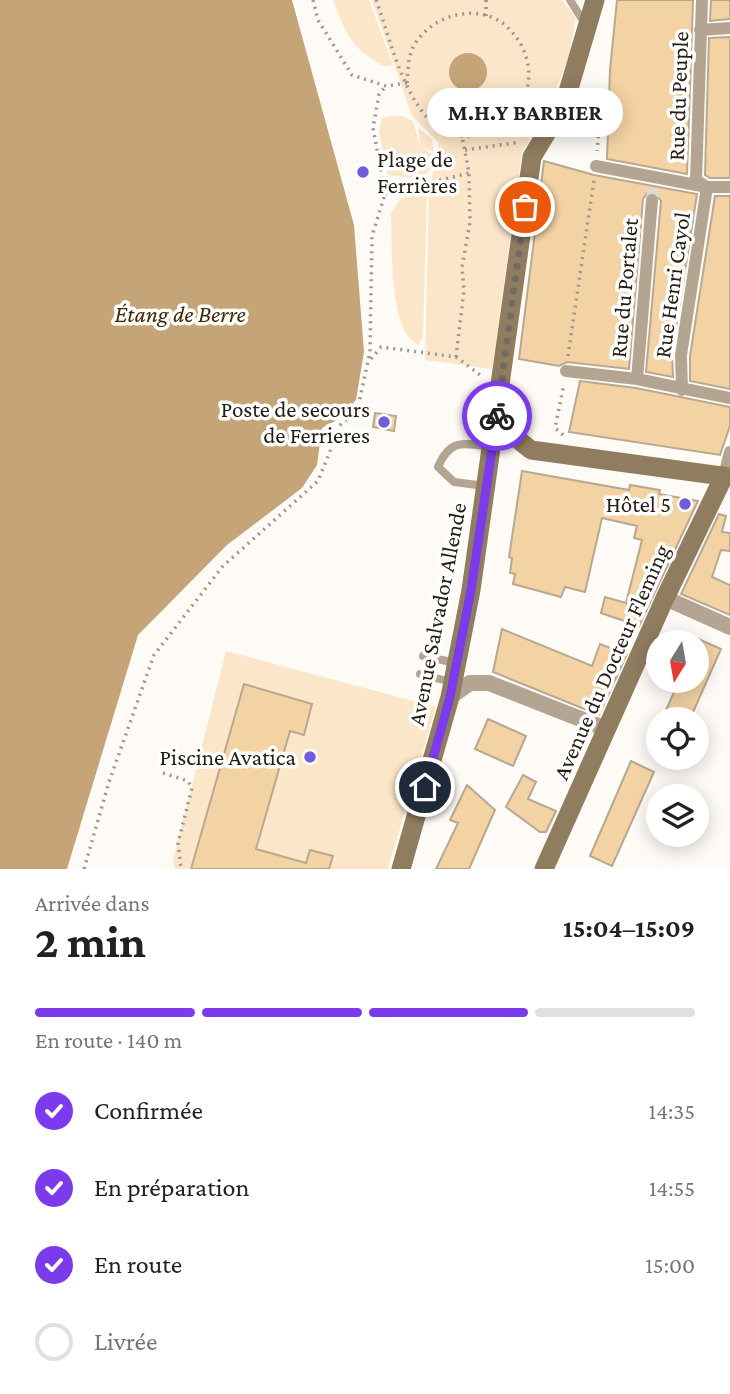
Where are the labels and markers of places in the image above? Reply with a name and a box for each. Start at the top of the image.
callout: M.H.Y BARBIER [427,88,623,137]
place label: Plage de Ferrières [377,146,457,198]
marker: Plage de Ferrières [355,164,371,180]
pin [495,177,555,237]
place label: Poste de secours de Ferrieres [221,396,370,448]
marker: Poste de secours de Ferrieres [376,414,392,430]
place label: Hôtel 5 [606,491,671,517]
marker: Hôtel 5 [677,496,693,512]
place label: Piscine Avatica [160,744,296,770]
marker: Piscine Avatica [302,749,318,765]
pin [395,757,455,817]

